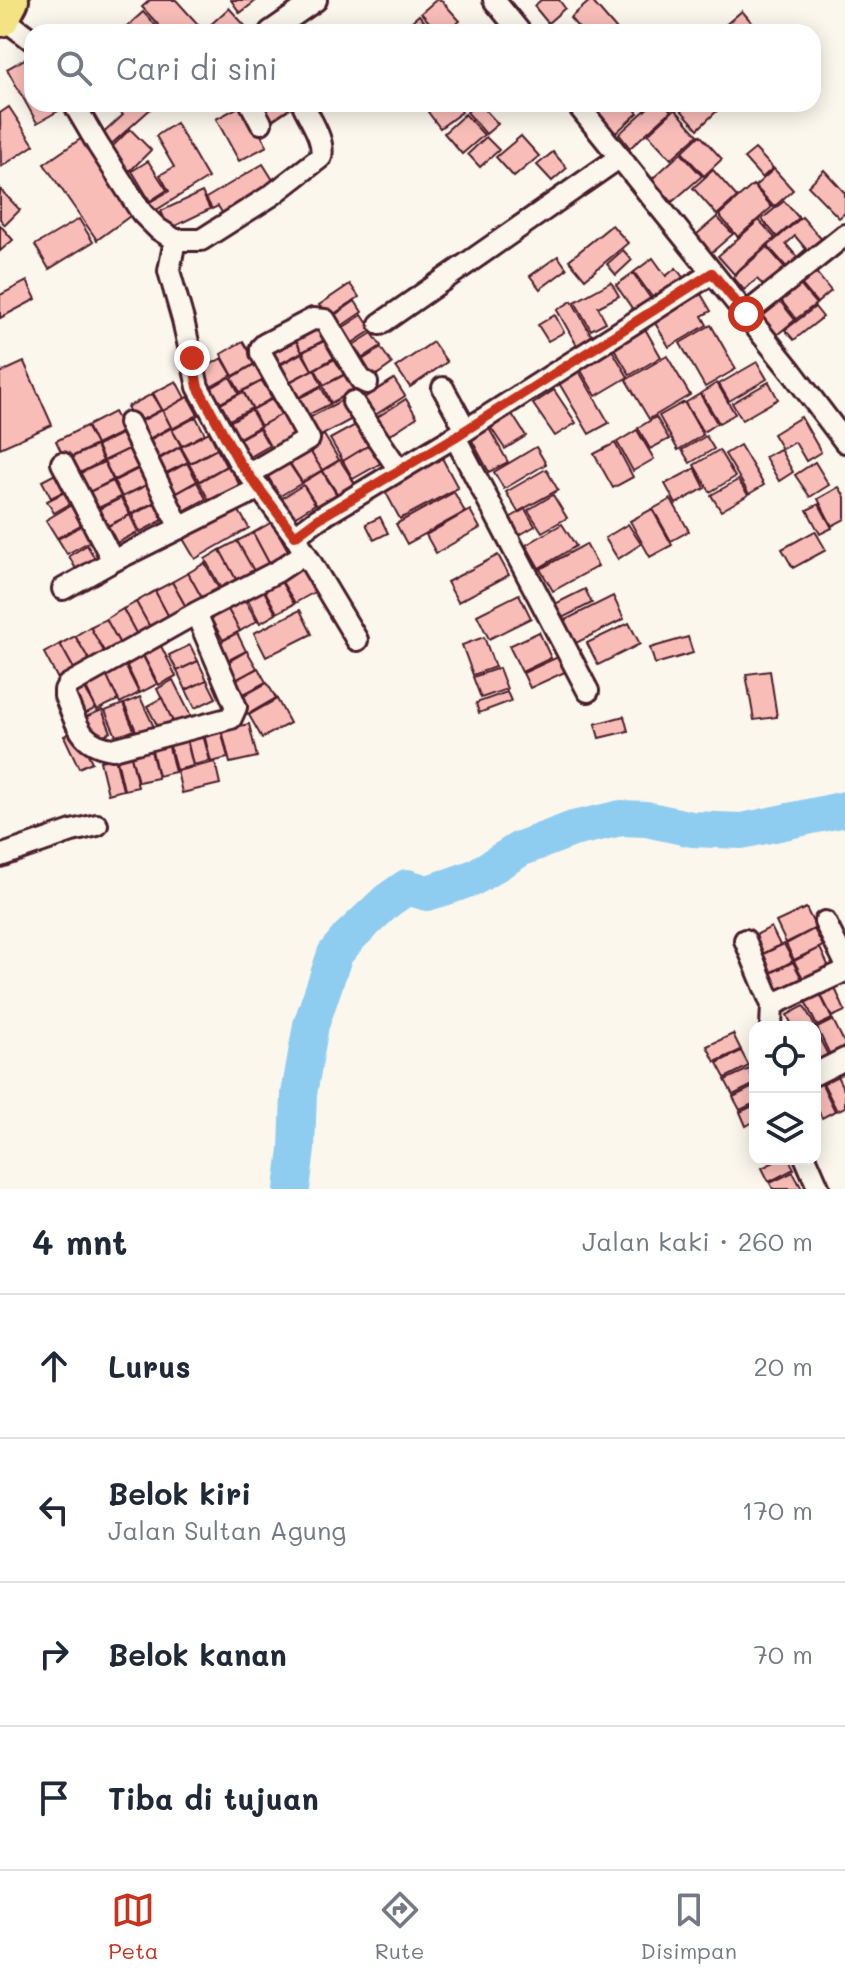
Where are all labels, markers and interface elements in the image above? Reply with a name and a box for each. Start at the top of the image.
search box [24,24,821,112]
icon: search [52,46,96,90]
text: Cari di sini [116,48,277,88]
route start [728,296,764,332]
route end [174,340,210,376]
map controls [749,1021,821,1165]
button: locate [749,1021,821,1093]
button: layers [749,1093,821,1165]
text: 4 mnt [32,1219,127,1264]
text: Jalan kaki · 260 m [582,1224,813,1258]
icon: ahead [32,1344,76,1388]
text: Lurus [108,1346,191,1386]
text: 20 m [753,1349,813,1383]
text: Belok kiri [108,1473,251,1513]
icon: left [32,1488,76,1532]
text: 170 m [742,1493,813,1527]
text: Jalan Sultan Agung [108,1513,346,1547]
icon: right [32,1632,76,1676]
text: Belok kanan [108,1634,287,1674]
text: 70 m [753,1637,813,1671]
icon: arrive [32,1776,76,1820]
text: Tiba di tujuan [108,1778,319,1818]
tab: Peta [108,1888,159,1965]
tab: Rute [375,1888,424,1965]
tab: Disimpan [641,1888,737,1965]

